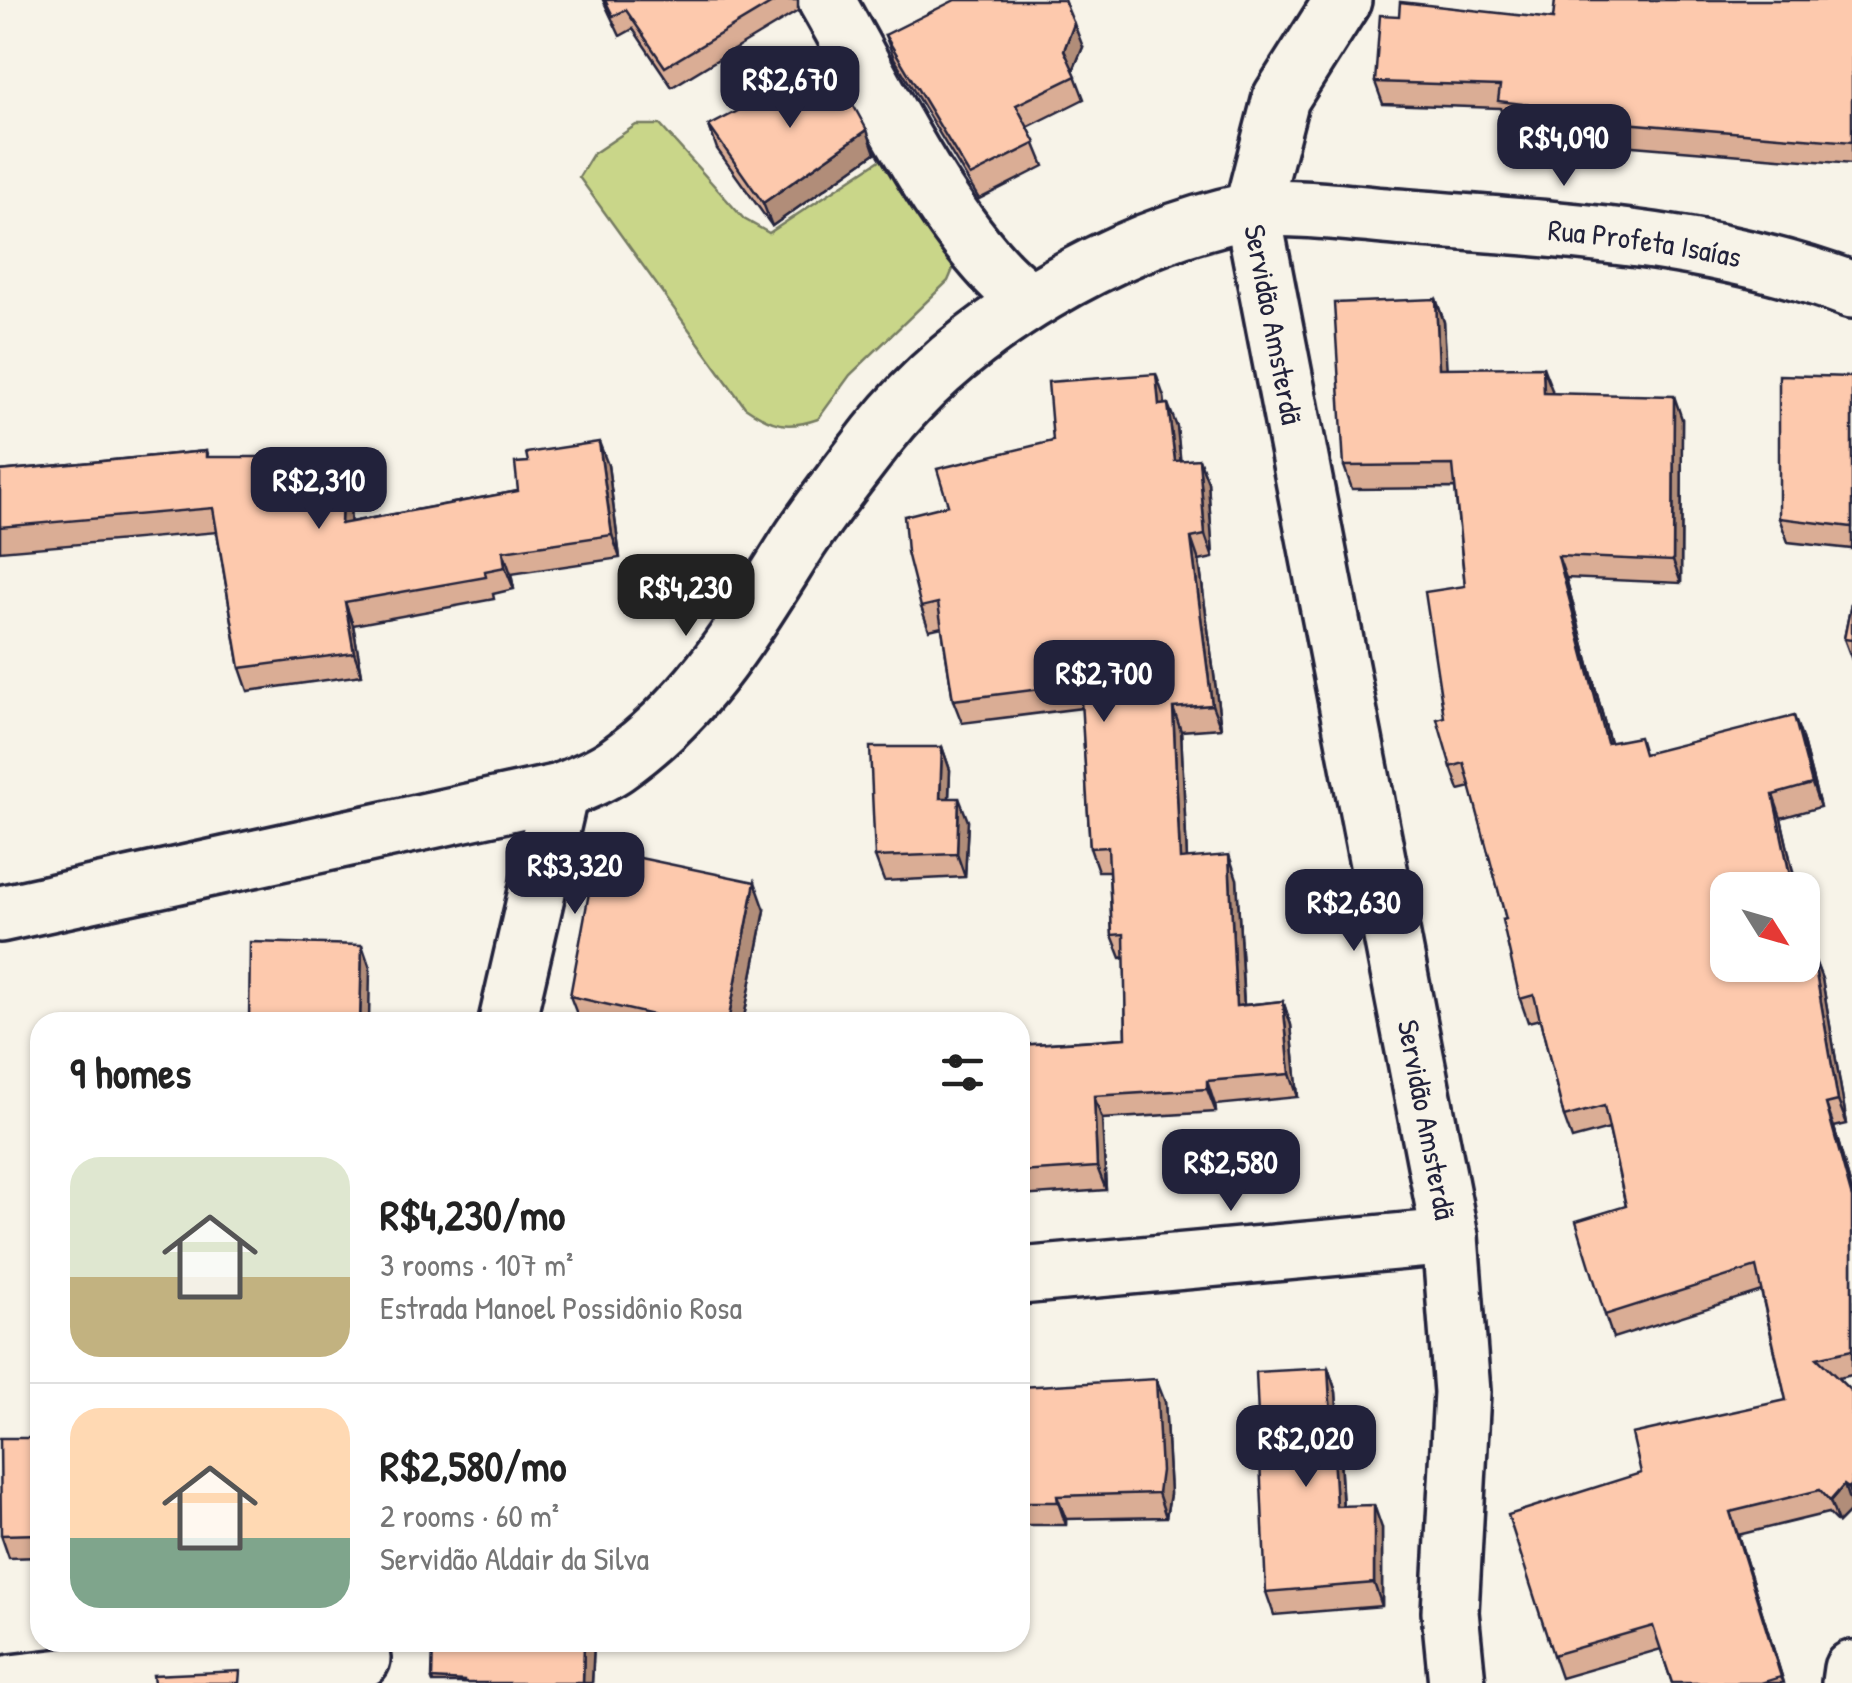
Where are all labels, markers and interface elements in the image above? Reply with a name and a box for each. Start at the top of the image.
pin: R$2,670 [698,46,882,131]
text: R$2,670 [742,57,838,100]
pin: R$4,090 [1472,104,1656,189]
text: R$4,090 [1519,115,1609,158]
street label: Rua Profeta Isaías [1547,209,1745,277]
street label: Servidão Amsterdã [1235,221,1313,428]
pin: R$2,310 [227,447,411,532]
text: R$2,310 [273,458,365,501]
pin: R$4,230 [594,554,778,639]
text: R$4,230 [640,565,732,608]
pin: R$2,700 [1012,640,1196,725]
text: R$2,700 [1056,651,1152,694]
pin: R$3,320 [483,832,667,917]
text: R$3,320 [527,843,623,886]
pin: R$2,630 [1262,869,1446,954]
north arrow [1710,872,1820,982]
map controls [1710,872,1820,982]
text: R$2,630 [1307,880,1401,923]
street label: Servidão Amsterdã [1389,1016,1466,1223]
text: 9 homes [70,1044,191,1101]
icon: filters [935,1045,990,1100]
pin: R$2,580 [1139,1129,1323,1214]
text: R$2,580 [1184,1140,1278,1183]
text: R$4,230/mo [380,1186,565,1243]
icon: home [150,1197,270,1317]
text: 3 rooms · 107 m² [380,1243,573,1286]
text: Estrada Manoel Possidônio Rosa [380,1286,742,1329]
pin: R$2,020 [1214,1405,1398,1490]
text: R$2,020 [1258,1416,1354,1459]
text: R$2,580/mo [380,1437,567,1494]
icon: home [150,1448,270,1568]
text: 2 rooms · 60 m² [380,1494,559,1537]
text: Servidão Aldair da Silva [380,1537,649,1580]

